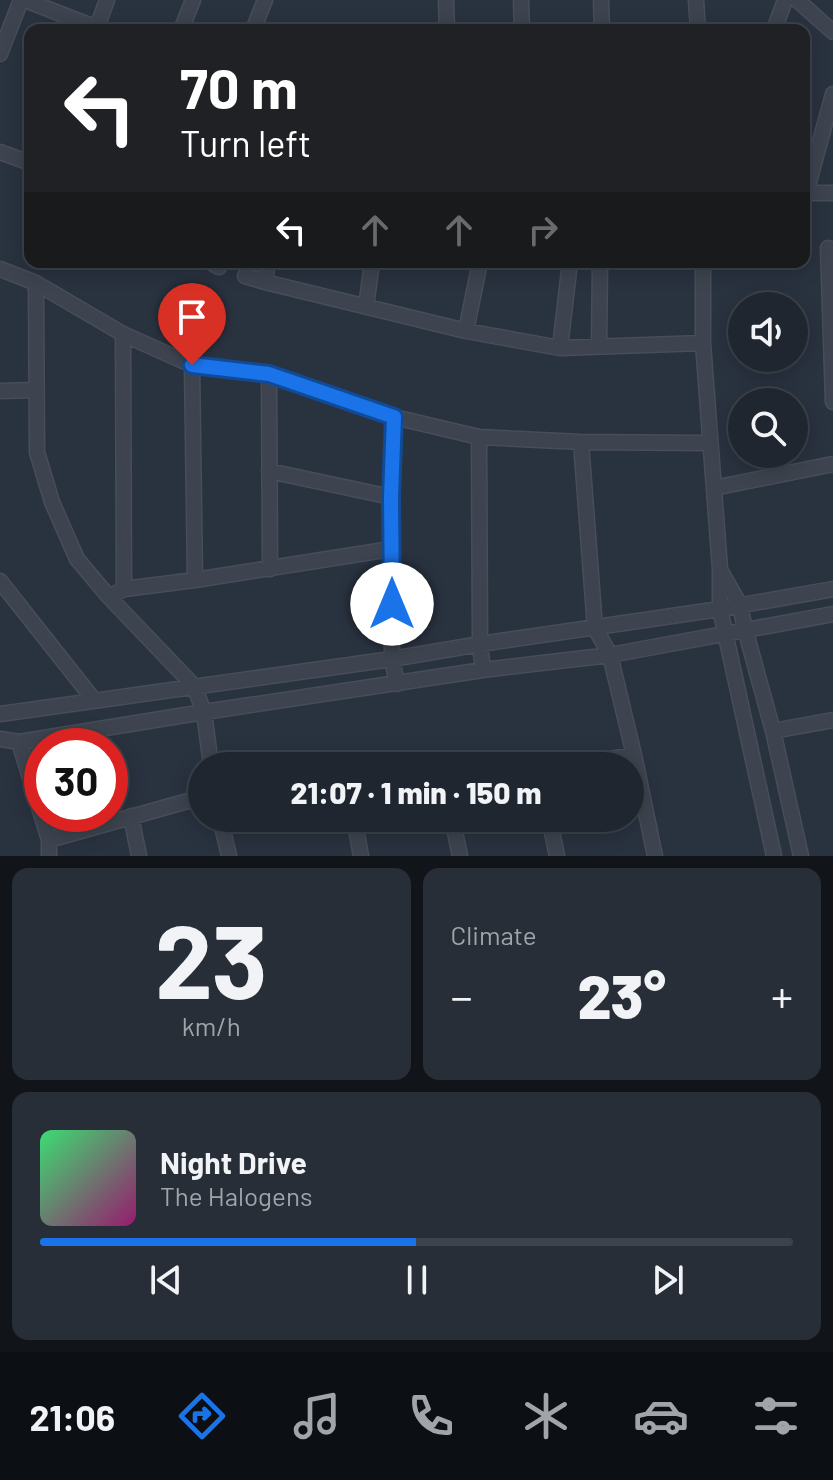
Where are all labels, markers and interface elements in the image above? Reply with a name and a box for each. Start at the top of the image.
text: 70 m [180,53,298,120]
icon: left [48,56,152,160]
text: Turn left [180,121,311,164]
icon: left [269,208,313,252]
icon: ahead [353,208,397,252]
icon: ahead [437,208,481,252]
icon: right [521,208,565,252]
pin [158,283,226,365]
map controls [728,292,808,468]
button: sound [728,292,808,372]
icon: arrive [170,295,214,339]
button: search [728,388,808,468]
position arrow [350,562,434,646]
speed limit sign: 30 [24,728,128,832]
text: 21:07 · 1 min · 150 m [290,774,542,810]
text: 23 [155,895,268,1020]
text: Climate [451,919,537,950]
text: 23° [578,959,666,1031]
text: − [451,969,473,1022]
text: + [771,969,793,1022]
text: km/h [182,1010,241,1041]
text: Night Drive [160,1144,307,1180]
text: The Halogens [160,1180,312,1211]
icon: previous [144,1258,188,1302]
icon: pause [395,1258,439,1302]
icon: next [646,1258,690,1302]
icon: directions [174,1388,230,1444]
icon: music [289,1388,345,1444]
icon: phone [403,1388,459,1444]
icon: climate [518,1388,574,1444]
icon: car [633,1388,689,1444]
icon: filters [748,1388,804,1444]
text: 21:06 [29,1395,115,1438]

